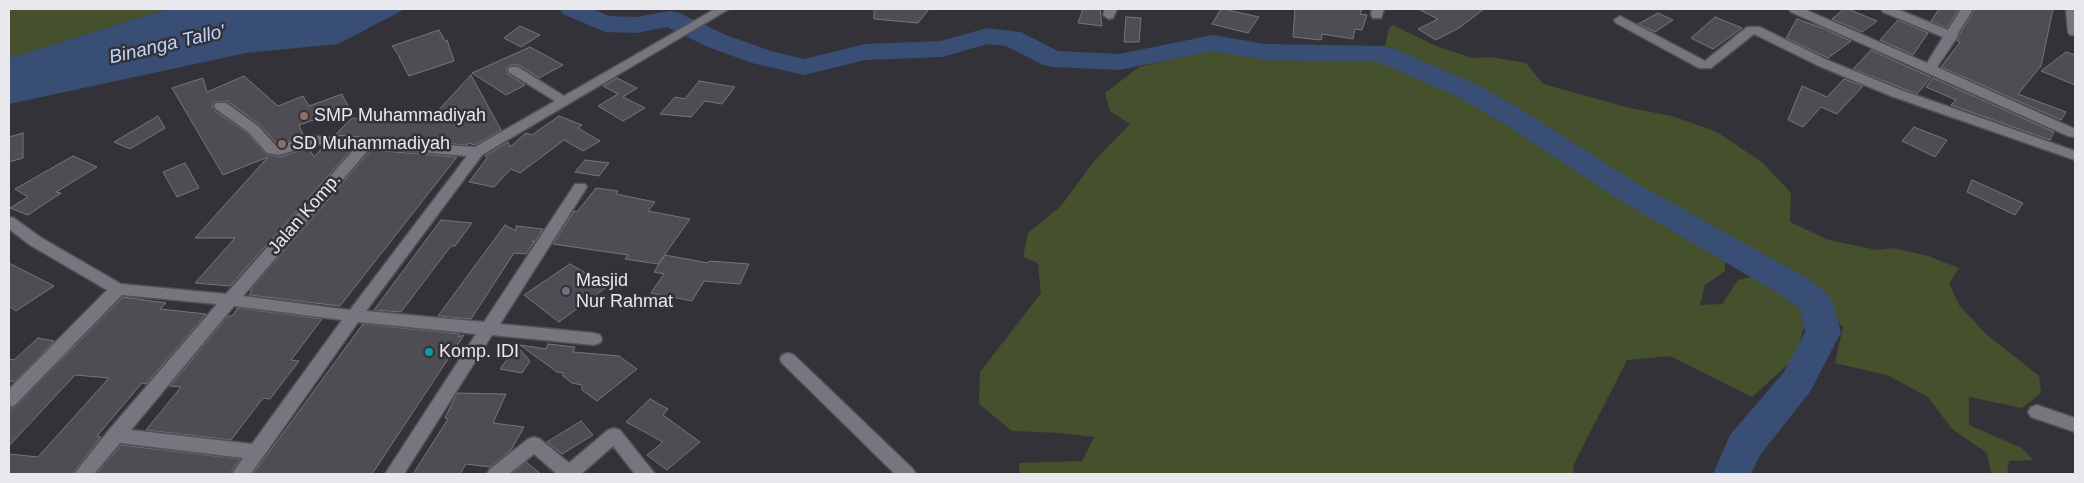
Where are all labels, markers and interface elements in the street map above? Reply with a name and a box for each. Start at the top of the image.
water label: Binanga Tallo' [107,21,227,69]
place label: SMP Muhammadiyah [314,105,486,127]
marker: SMP Muhammadiyah [298,110,310,122]
place label: SD Muhammadiyah [292,133,450,155]
marker: SD Muhammadiyah [276,138,288,150]
street label: Jalan Komp. [264,169,346,259]
place label: Masjid Nur Rahmat [576,270,673,312]
marker: Masjid Nur Rahmat [560,285,572,297]
place label: Komp. IDI [439,341,519,363]
marker: Komp. IDI [423,346,435,358]

